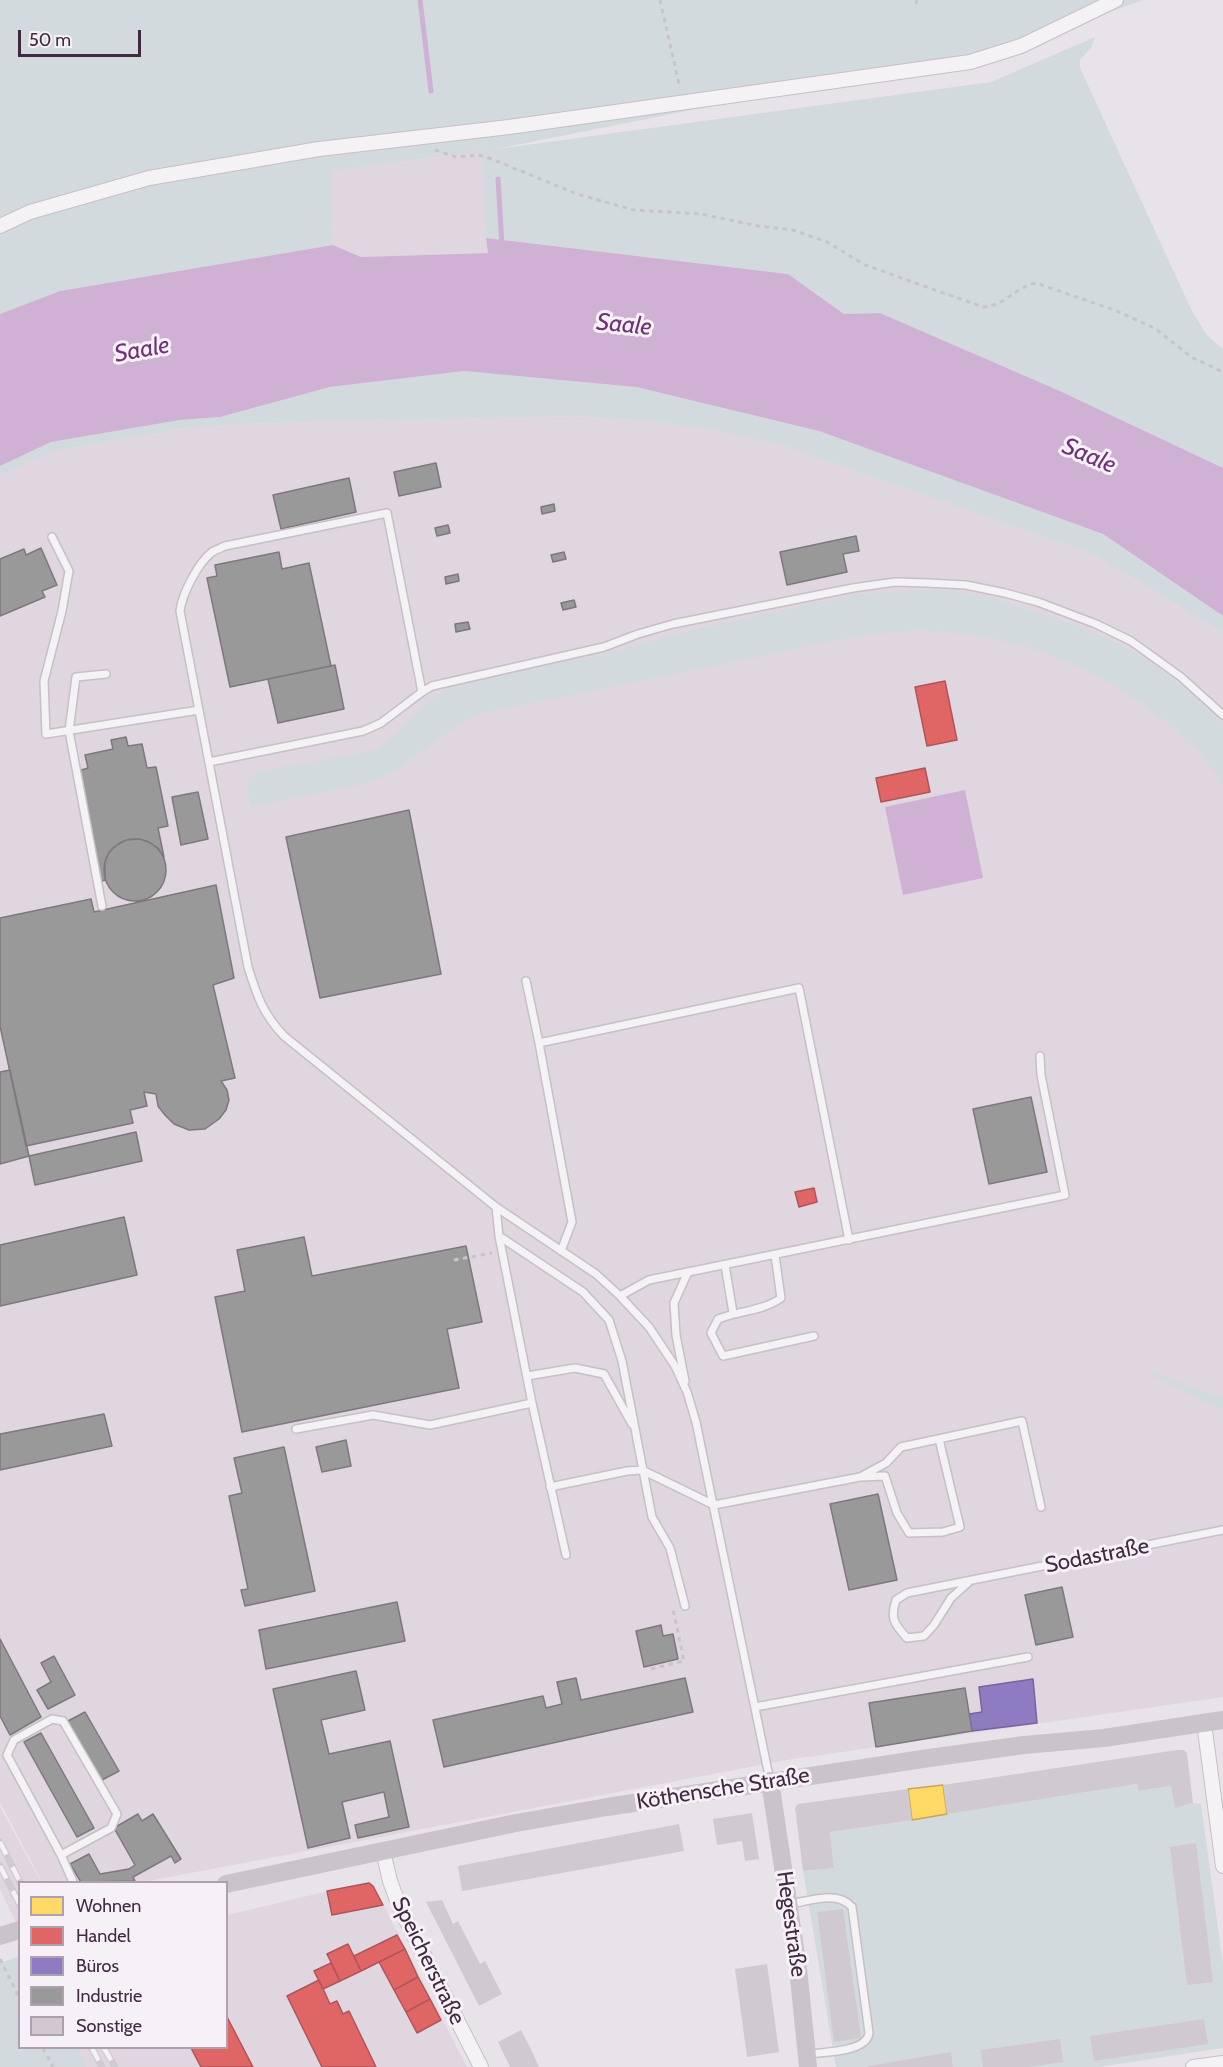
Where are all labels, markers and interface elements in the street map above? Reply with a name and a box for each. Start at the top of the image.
scale bar [21,18,144,56]
text: 50 m [29,29,71,51]
water label: Saale [595,308,653,342]
water label: Saale [112,331,172,369]
water label: Saale [1058,432,1120,480]
street label: Sodastraße [1043,1533,1151,1579]
street label: Köthensche Straße [635,1762,811,1816]
street label: Hegestraße [771,1869,811,1979]
legend [18,1881,228,2049]
street label: Speicherstraße [386,1893,470,2029]
text: Wohnen [76,1895,141,1917]
text: Handel [76,1925,131,1947]
text: Büros [76,1955,119,1977]
text: Industrie [76,1985,142,2007]
text: Sonstige [76,2015,142,2037]

